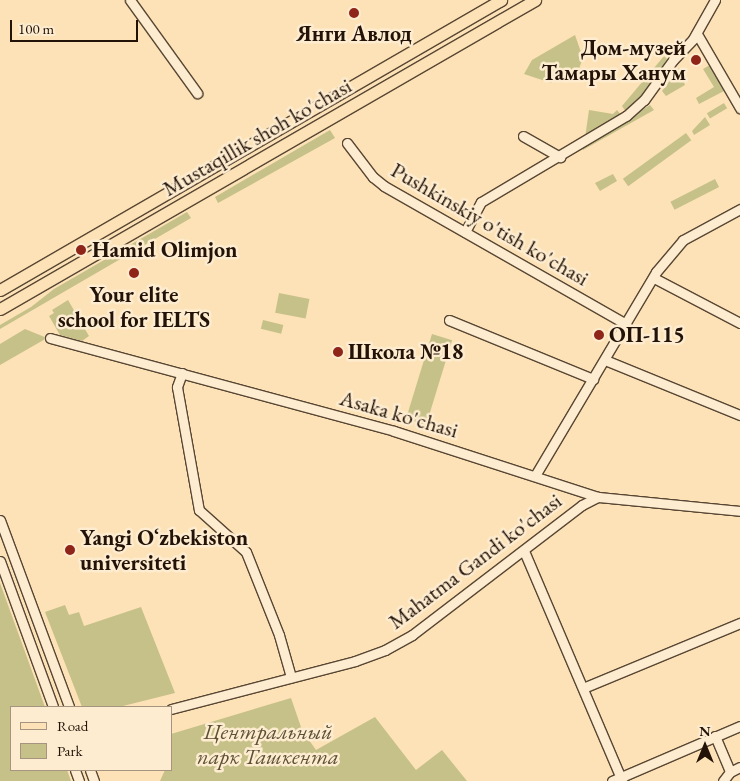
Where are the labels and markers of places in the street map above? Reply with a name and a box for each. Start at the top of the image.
marker: Янги Авлод [348,7,360,19]
place label: Янги Авлод [296,21,412,47]
place label: Дом-музей Тамары Ханум [542,34,686,86]
marker: Дом-музей Тамары Ханум [690,54,702,66]
place label: Hamid Olimjon [92,237,237,263]
marker: Hamid Olimjon [74,243,88,257]
marker: Your elite school for IELTS [128,267,140,279]
place label: Your elite school for IELTS [58,281,210,332]
place label: ОП-115 [609,322,685,348]
marker: ОП-115 [593,329,605,341]
place label: Школа №18 [348,339,463,365]
marker: Школа №18 [332,346,344,358]
place label: Yangi Oʻzbekiston universiteti [80,524,248,576]
marker: Yangi Oʻzbekiston universiteti [64,544,76,556]

